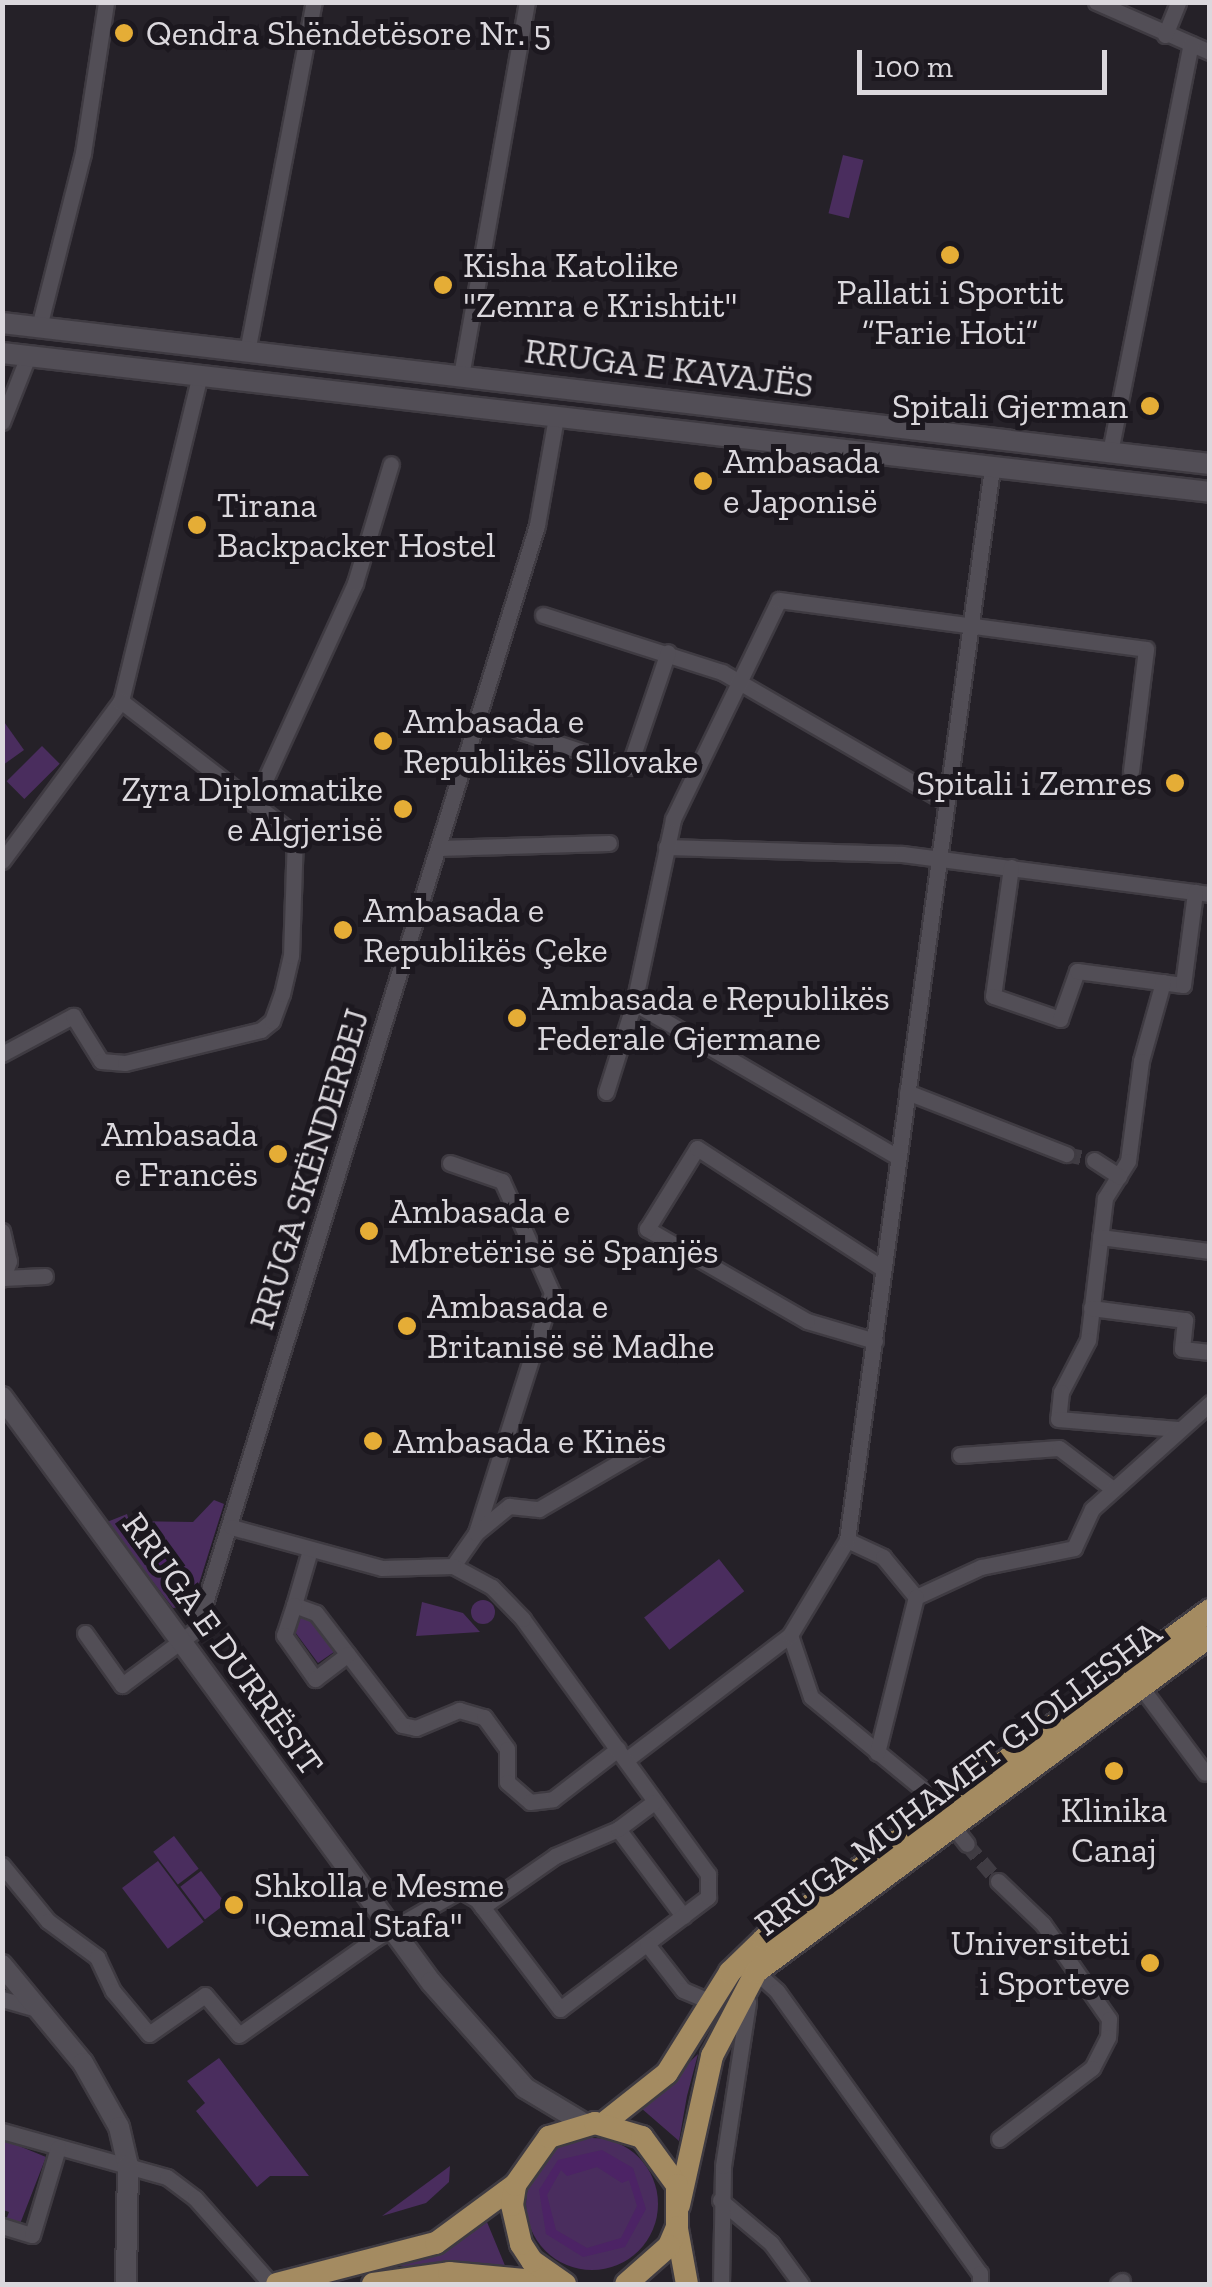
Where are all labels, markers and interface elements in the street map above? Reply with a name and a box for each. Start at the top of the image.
place label: Qendra Shëndetësore Nr. 5 [146,12,551,54]
marker: Qendra Shëndetësore Nr. 5 [111,20,137,46]
scale bar [862,30,1112,92]
text: 100 m [874,49,953,85]
place label: Kisha Katolike "Zemra e Krishtit" [463,244,737,326]
marker: Pallati i Sportit “Farie Hoti” [939,244,961,266]
place label: Pallati i Sportit “Farie Hoti” [836,271,1064,353]
marker: Kisha Katolike "Zemra e Krishtit" [432,274,454,296]
street label: RRUGA E KAVAJËS [522,329,816,407]
place label: Spitali Gjerman [892,385,1128,427]
marker: Spitali Gjerman [1137,393,1163,419]
place label: Ambasada e Japonisë [723,440,880,522]
marker: Ambasada e Japonisë [692,470,714,492]
place label: Tirana Backpacker Hostel [217,484,496,566]
marker: Tirana Backpacker Hostel [186,514,208,536]
place label: Ambasada e Republikës Sllovake [403,700,698,782]
marker: Ambasada e Republikës Sllovake [372,730,394,752]
place label: Spitali i Zemres [916,762,1152,804]
place label: Zyra Diplomatike e Algjerisë [121,768,383,850]
marker: Spitali i Zemres [1162,770,1188,796]
marker: Zyra Diplomatike e Algjerisë [392,798,414,820]
place label: Ambasada e Republikës Çeke [363,889,608,971]
marker: Ambasada e Republikës Çeke [332,919,354,941]
place label: Ambasada e Republikës Federale Gjermane [537,977,890,1059]
street label: RRUGA SKËNDERBEJ [240,1003,378,1335]
marker: Ambasada e Republikës Federale Gjermane [506,1007,528,1029]
place label: Ambasada e Francës [101,1113,258,1195]
marker: Ambasada e Francës [267,1143,289,1165]
place label: Ambasada e Mbretërisë së Spanjës [389,1190,719,1272]
marker: Ambasada e Mbretërisë së Spanjës [358,1220,380,1242]
place label: Ambasada e Britanisë së Madhe [427,1285,715,1367]
marker: Ambasada e Britanisë së Madhe [396,1315,418,1337]
place label: Ambasada e Kinës [393,1420,666,1462]
marker: Ambasada e Kinës [362,1430,384,1452]
street label: RRUGA E DURRËSIT [113,1504,333,1784]
street label: RRUGA MUHAMET GJOLLESHA [746,1611,1170,1945]
marker: Klinika Canaj [1101,1758,1127,1784]
place label: Klinika Canaj [1061,1789,1167,1871]
place label: Shkolla e Mesme "Qemal Stafa" [254,1864,504,1946]
marker: Shkolla e Mesme "Qemal Stafa" [223,1894,245,1916]
place label: Universiteti i Sporteve [951,1922,1130,2004]
marker: Universiteti i Sporteve [1139,1952,1161,1974]

